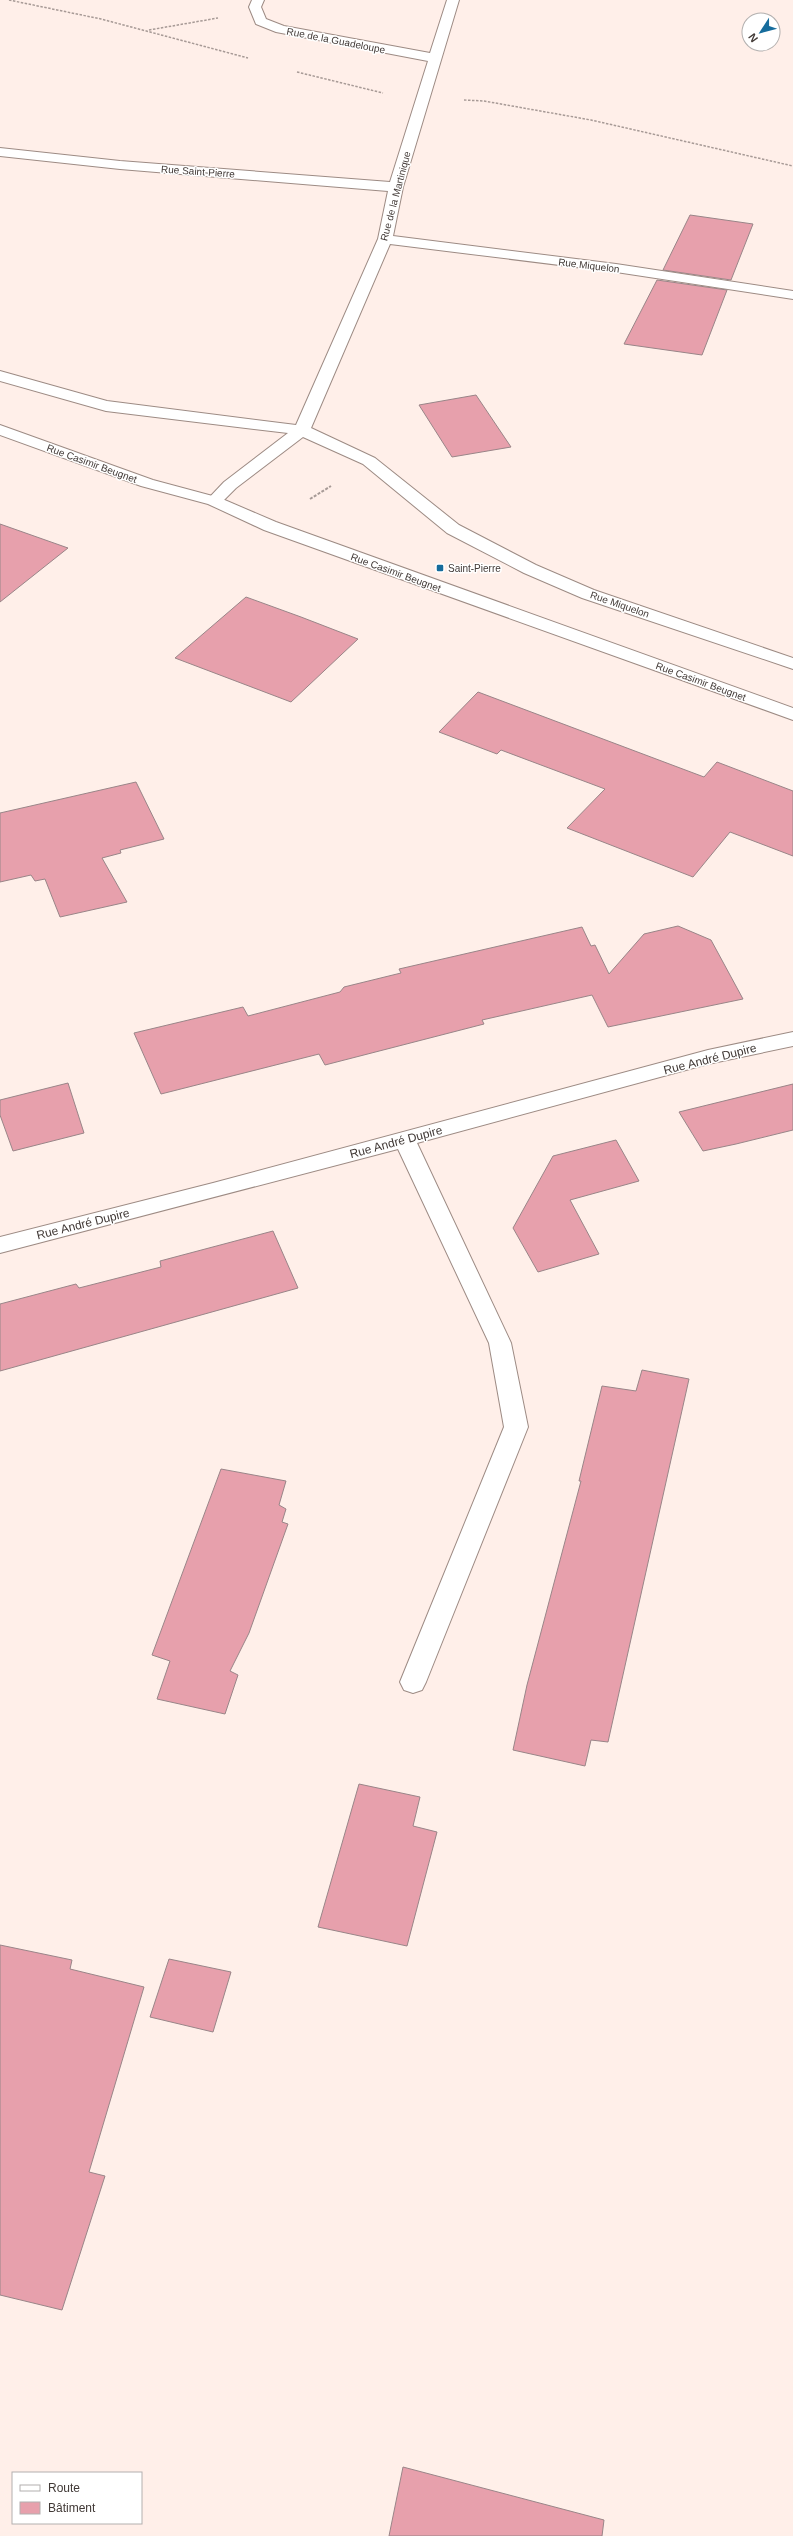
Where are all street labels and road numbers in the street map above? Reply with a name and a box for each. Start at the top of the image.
street label: Rue de la Guadeloupe [286,26,387,56]
street label: Rue de la Martinique [378,150,413,242]
street label: Rue Saint-Pierre [161,163,236,180]
street label: Rue Miquelon [558,256,620,275]
street label: Rue Casimir Beugnet [45,442,139,485]
street label: Rue Casimir Beugnet [349,551,443,594]
street label: Rue Miquelon [589,589,651,620]
street label: Rue Casimir Beugnet [654,660,748,703]
street label: Rue André Dupire [662,1041,758,1077]
street label: Rue André Dupire [348,1123,444,1161]
street label: Rue André Dupire [35,1206,131,1242]

